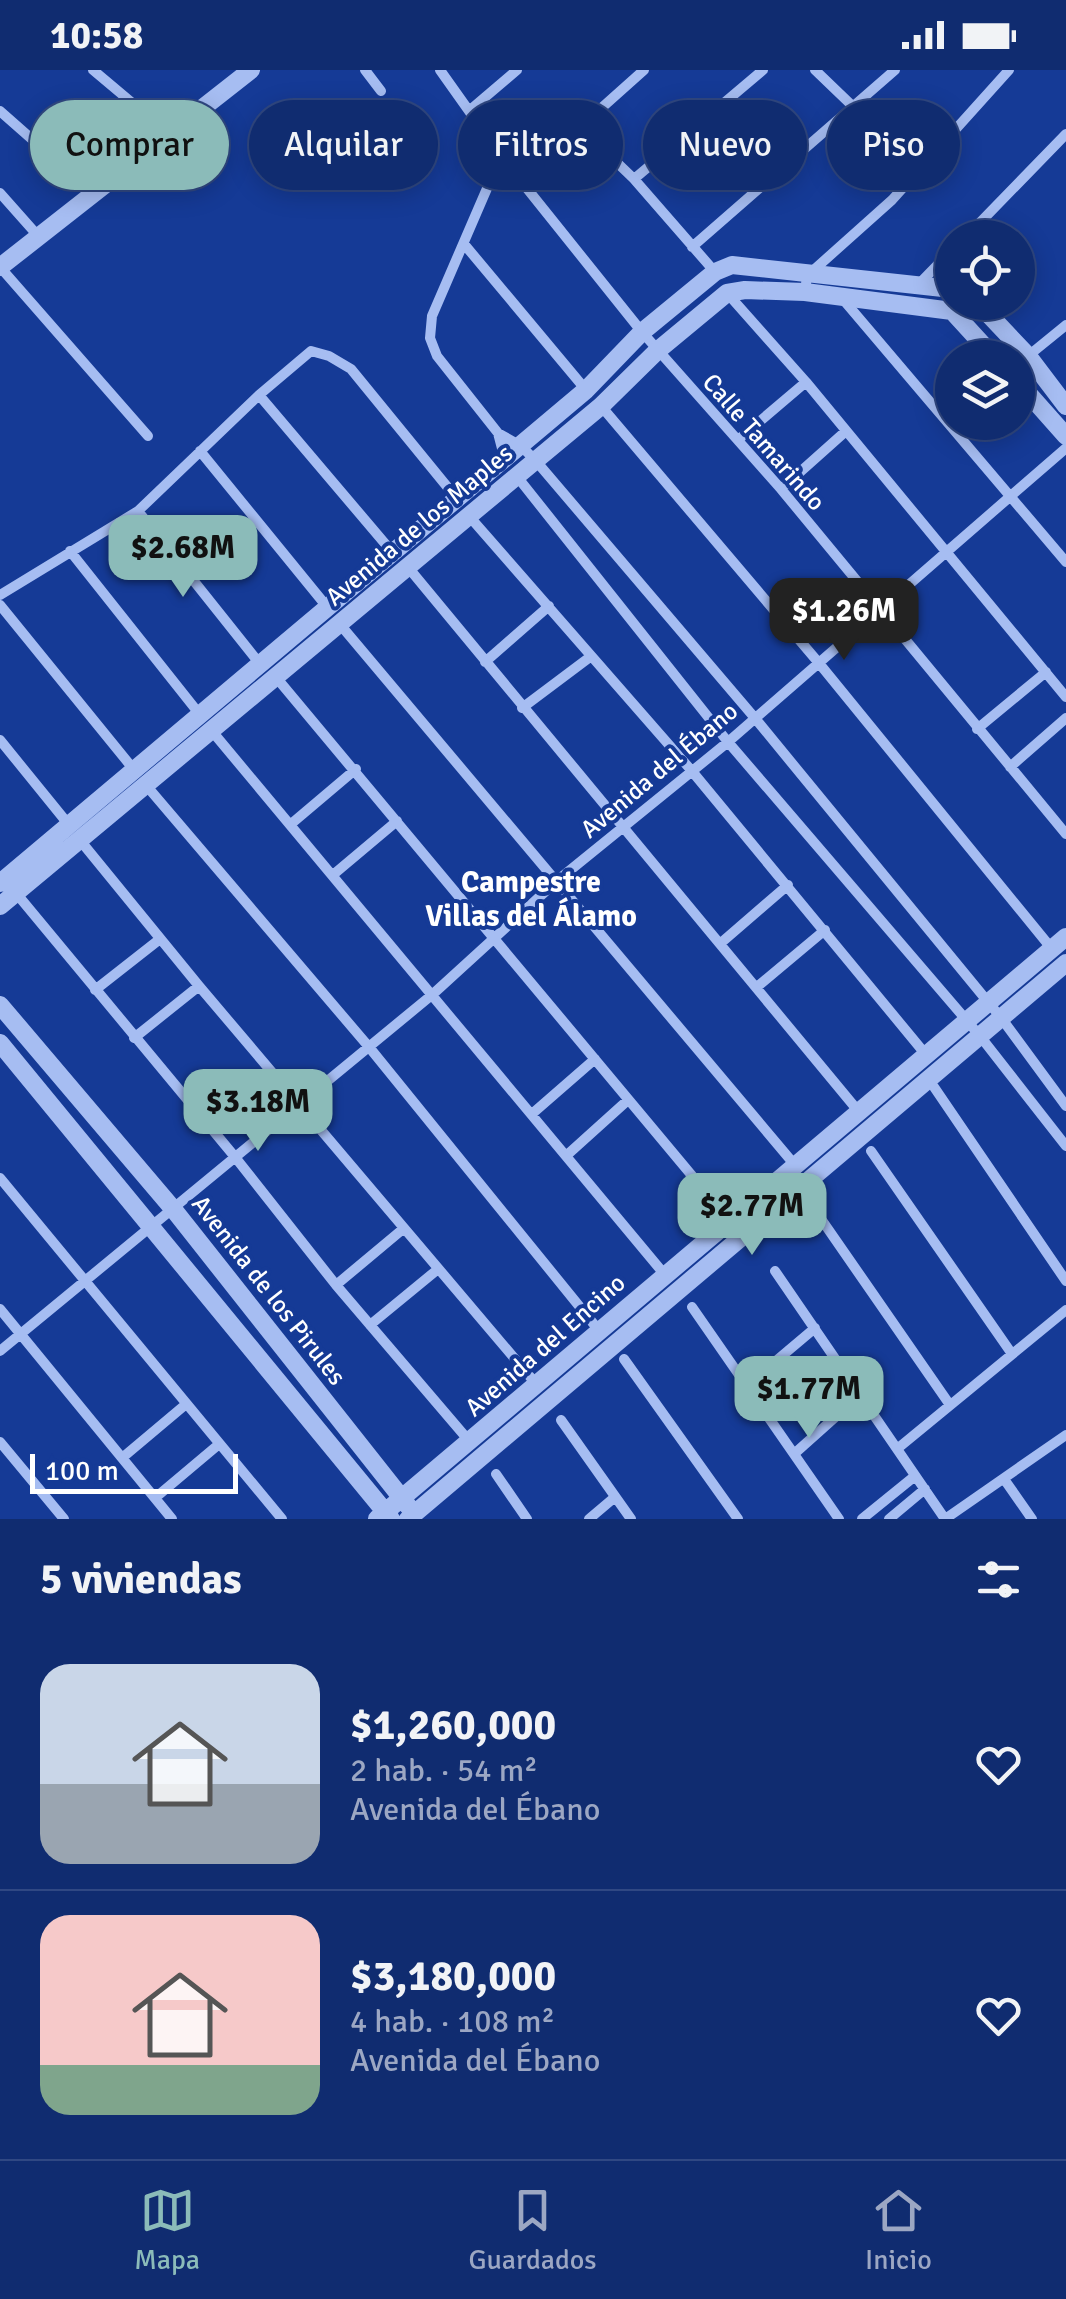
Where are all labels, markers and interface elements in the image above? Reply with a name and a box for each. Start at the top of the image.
text: 10:58 [50,12,143,59]
chip: Comprar [30,100,229,190]
chip: Alquilar [249,100,438,190]
chip: Filtros [458,100,623,190]
chip: Nuevo [643,100,807,190]
chip: Piso [827,100,960,190]
map controls [935,220,1035,440]
button: locate [935,220,1035,320]
button: layers [935,340,1035,440]
street label: Calle Tamarindo [696,367,832,517]
street label: Avenida de los Maples [319,438,519,612]
pin: $2.68M [102,515,264,600]
text: $2.68M [131,528,235,567]
pin: $1.26M [763,578,925,663]
text: $1.26M [792,591,896,630]
street label: Avenida del Ébano [574,695,744,845]
district label: Campestre Villas del Álamo [425,864,637,935]
pin: $3.18M [177,1069,339,1154]
text: $3.18M [206,1082,310,1121]
pin: $2.77M [671,1173,833,1258]
text: $2.77M [700,1186,804,1225]
street label: Avenida de los Pirules [185,1189,353,1391]
street label: Avenida del Encino [459,1267,631,1423]
pin: $1.77M [728,1356,890,1441]
text: $1.77M [757,1369,861,1408]
scale bar [30,1449,238,1494]
text: 100 m [45,1454,119,1488]
icon: filters [971,1552,1026,1607]
text: 5 viviendas [40,1554,242,1605]
text: $1,260,000 [350,1700,556,1751]
icon: home [120,1704,240,1824]
icon: heart [971,1737,1026,1792]
text: 2 hab. · 54 m² [350,1751,538,1790]
text: Avenida del Ébano [350,1790,600,1829]
text: $3,180,000 [350,1951,556,2002]
icon: home [120,1955,240,2075]
icon: heart [971,1988,1026,2043]
text: 4 hab. · 108 m² [350,2002,555,2041]
text: Avenida del Ébano [350,2041,600,2080]
tab: Mapa [134,2183,200,2277]
tab: Guardados [468,2183,597,2277]
tab: Inicio [865,2183,932,2277]

